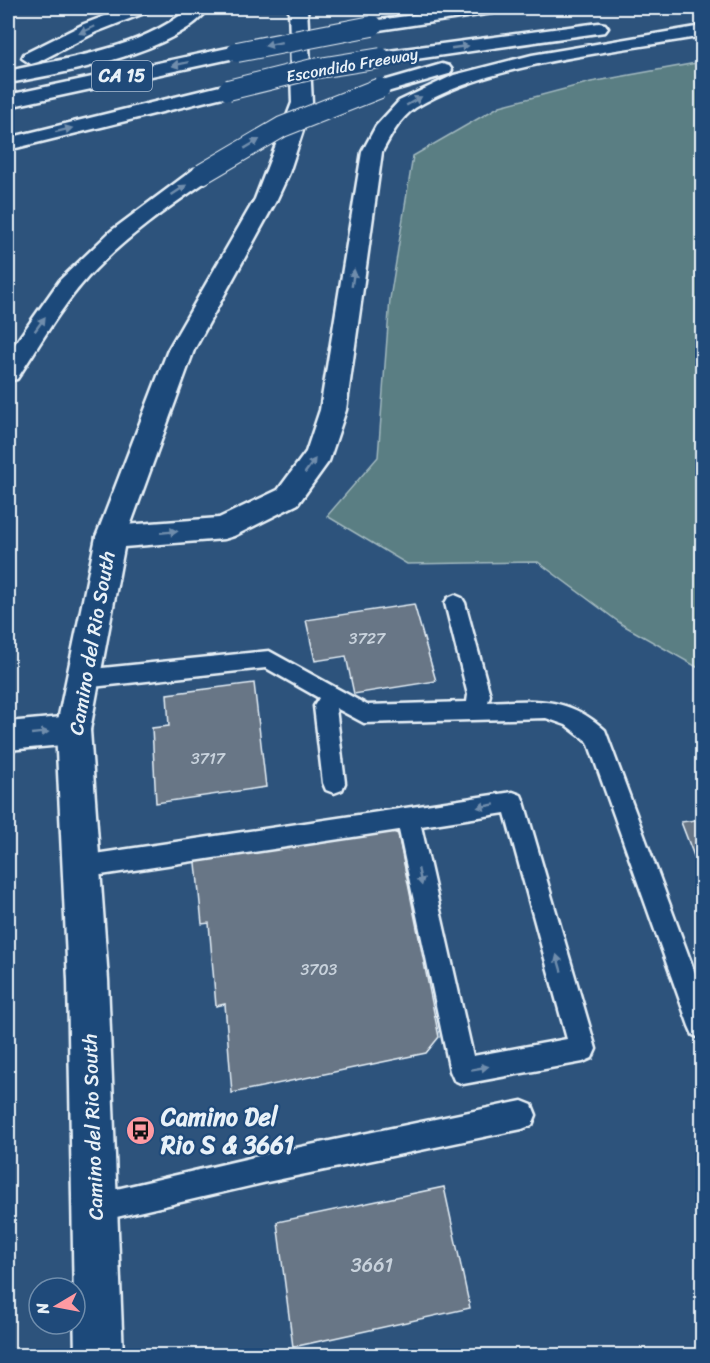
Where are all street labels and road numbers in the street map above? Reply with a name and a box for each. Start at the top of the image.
street label: Escondido Freeway [284,39,421,91]
road number: CA 15 [92,61,152,91]
street label: Camino del Rio South [59,548,125,738]
street label: Camino del Rio South [72,1033,114,1221]

